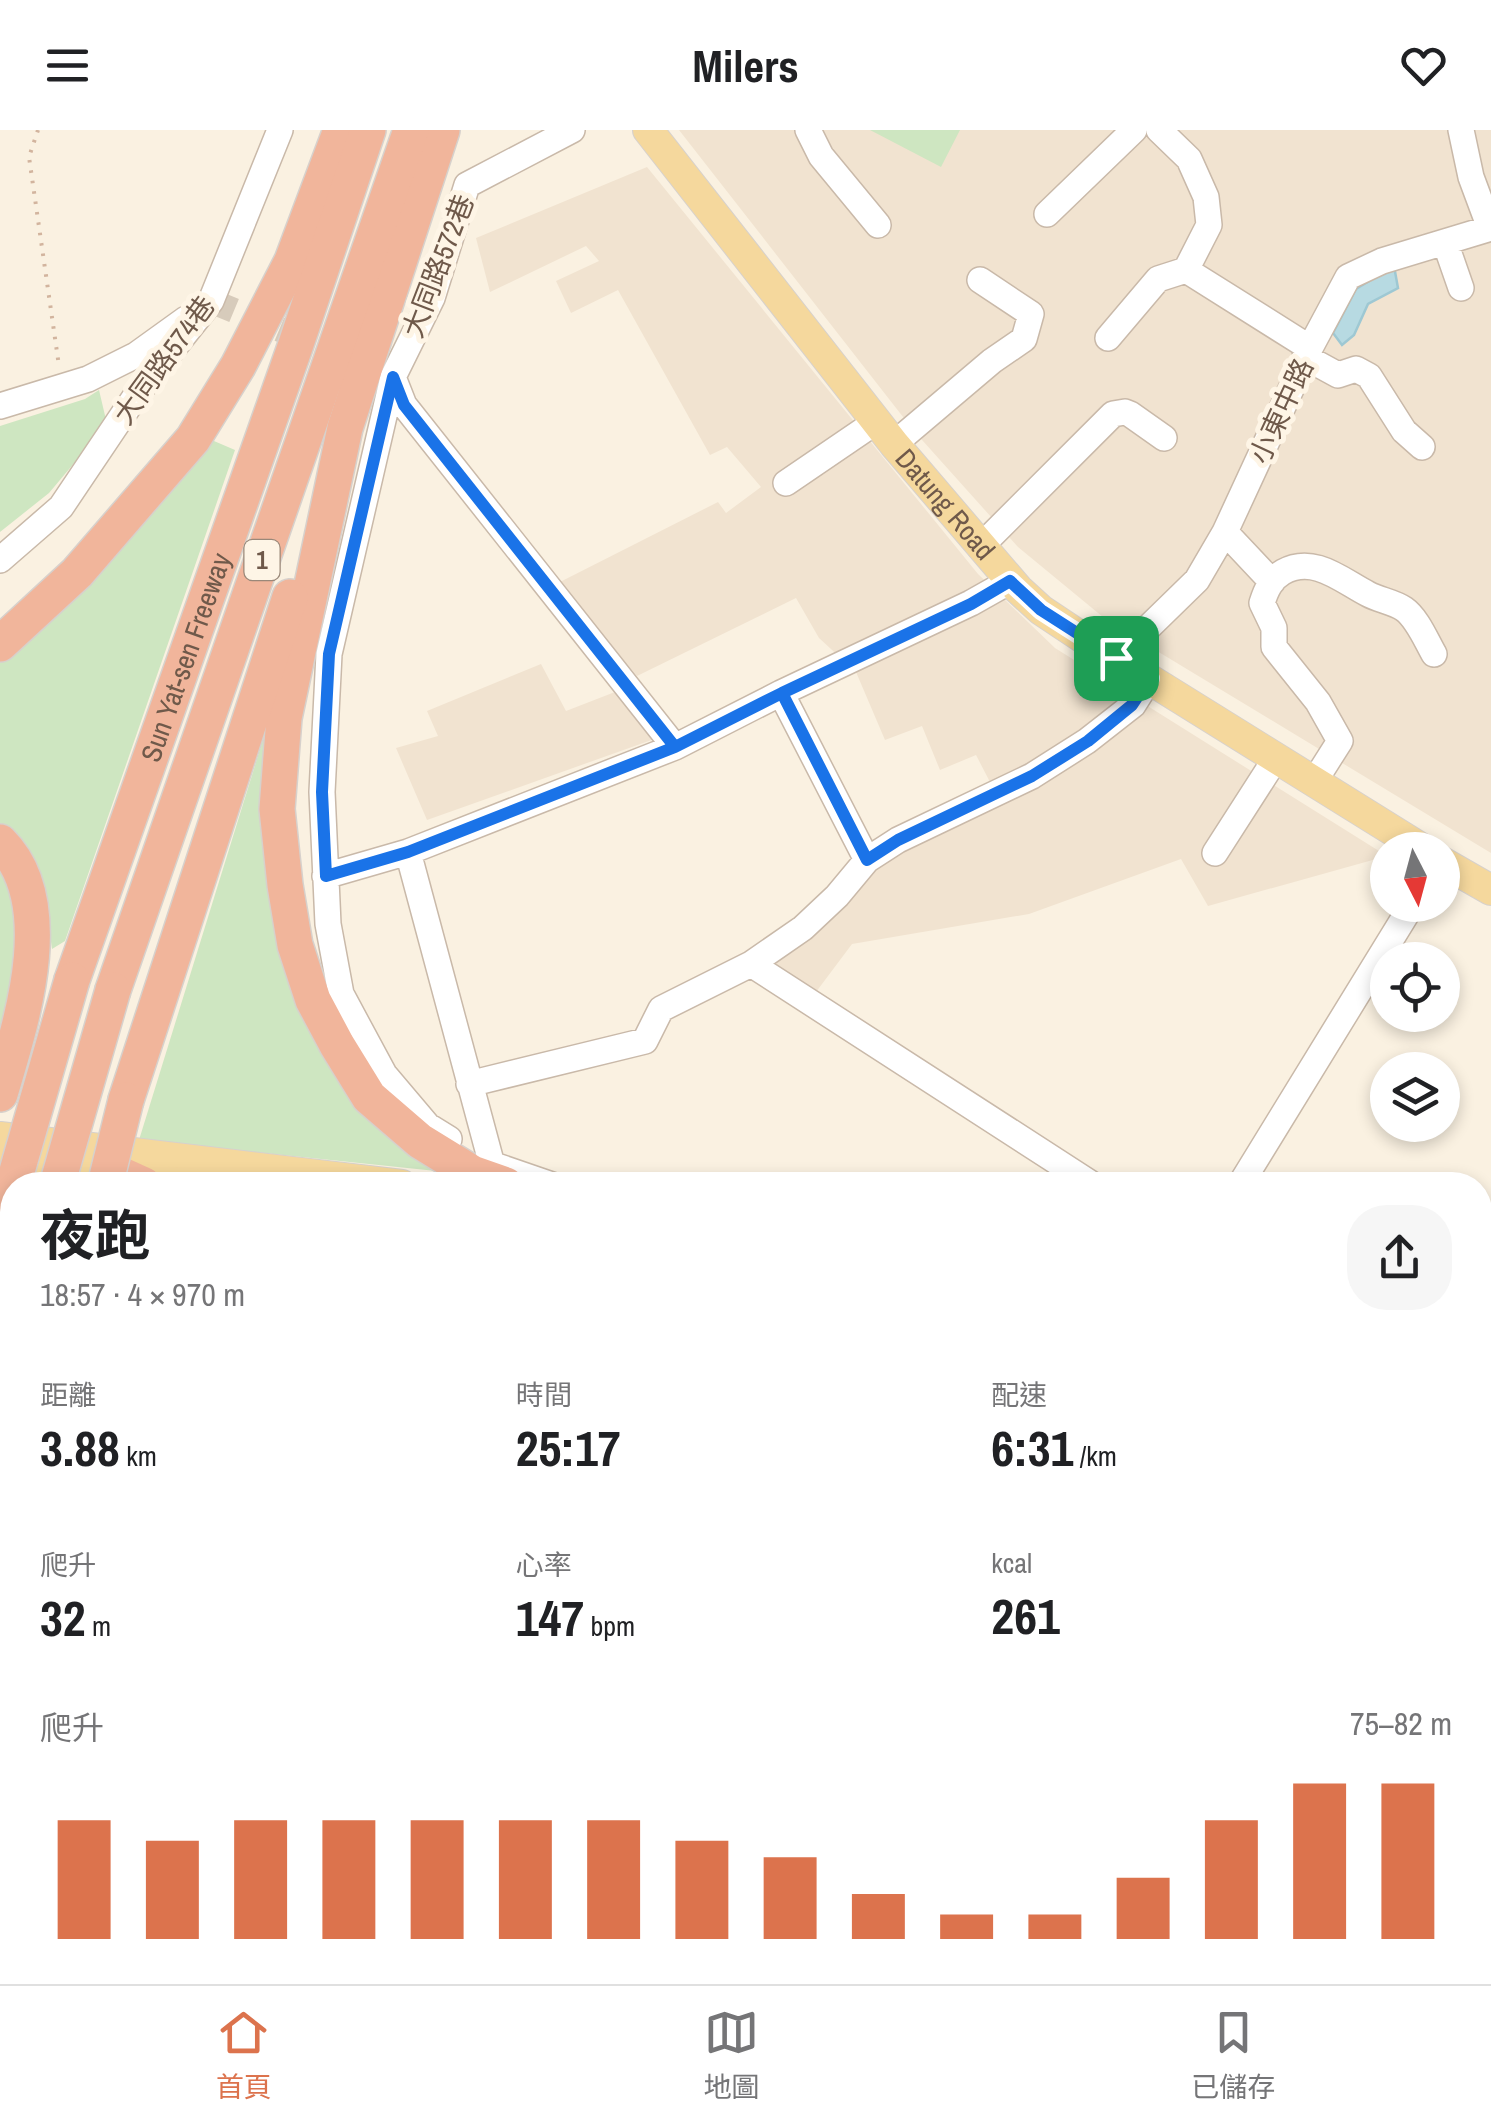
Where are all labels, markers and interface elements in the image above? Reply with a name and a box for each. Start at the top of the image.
text: Milers [692,35,799,96]
icon: menu [40,38,95,93]
icon: heart [1396,38,1451,93]
street label: 大同路572巷 [393,189,483,343]
street label: 大同路574巷 [104,288,224,432]
street label: 小東中路 [1240,352,1322,470]
street label: Datung Road [887,440,1004,568]
road number: 1 [244,540,280,580]
street label: Sun Yat-sen Freeway [131,547,240,767]
pin [1074,616,1159,701]
icon: arrive [1089,631,1144,686]
north arrow [1370,832,1460,922]
map controls [1370,832,1460,1142]
button: locate [1370,942,1460,1032]
button: layers [1370,1052,1460,1142]
text: 夜跑 [40,1198,150,1272]
button: share [1347,1205,1452,1310]
text: 18:57 · 4 × 970 m [40,1273,245,1316]
text: 距離 [40,1376,96,1414]
text: 時間 [516,1376,572,1414]
text: 配速 [991,1376,1047,1414]
text: 3.88 [40,1414,120,1482]
text: 25:17 [516,1414,621,1482]
text: 6:31 [991,1414,1073,1482]
text: km [120,1437,157,1475]
text: /km [1073,1437,1117,1475]
text: kcal [991,1544,1032,1582]
text: 爬升 [40,1546,96,1584]
text: 心率 [516,1546,572,1584]
text: 261 [991,1582,1060,1650]
text: 32 [40,1584,86,1652]
text: 147 [516,1584,584,1652]
text: m [86,1607,111,1645]
text: bpm [584,1607,635,1645]
text: 75–82 m [1350,1702,1452,1745]
text: 爬升 [40,1706,104,1749]
tab: 首頁 [216,2005,272,2106]
tab: 地圖 [703,2005,759,2106]
tab: 已儲存 [1191,2005,1275,2106]

